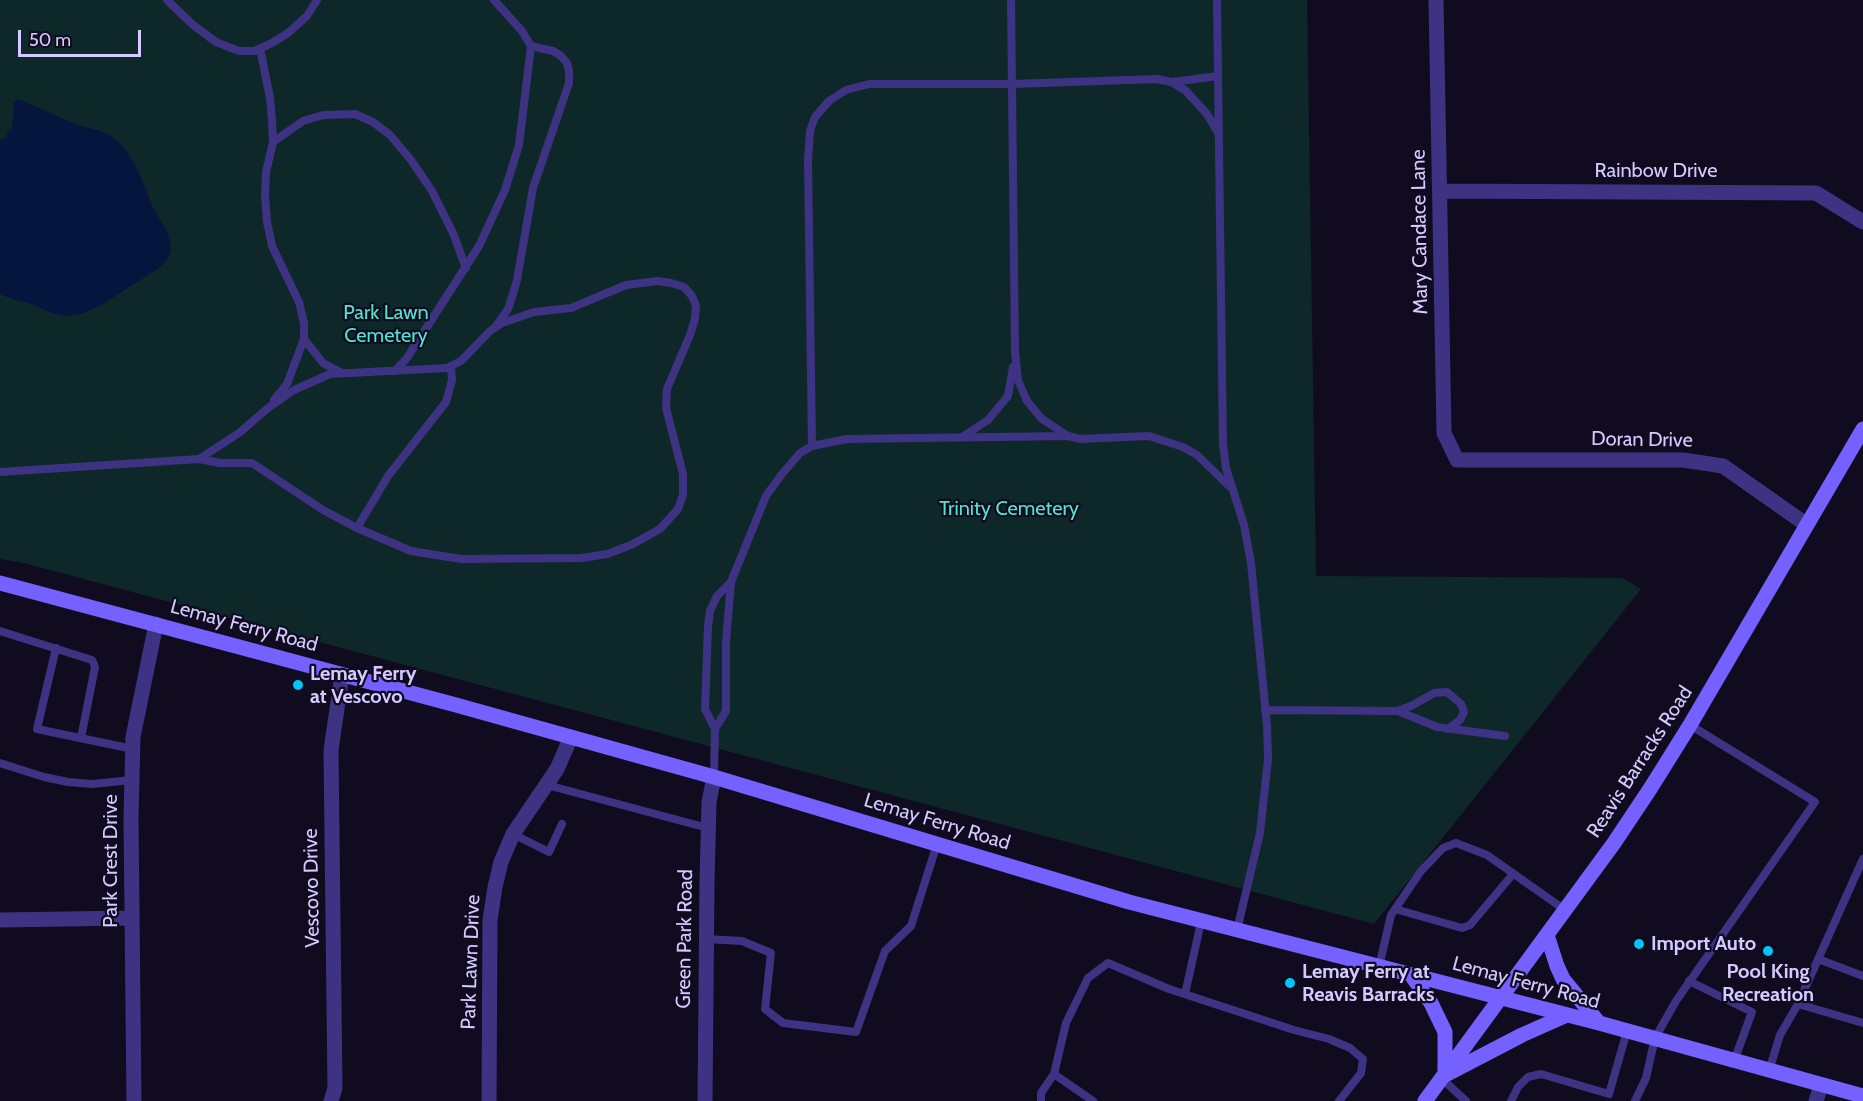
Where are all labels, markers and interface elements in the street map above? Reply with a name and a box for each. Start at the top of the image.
scale bar [21,18,144,56]
text: 50 m [29,29,71,51]
street label: Mary Candace Lane [1407,149,1433,315]
street label: Rainbow Drive [1595,159,1717,183]
park label: Park Lawn Cemetery [343,301,429,348]
street label: Doran Drive [1591,427,1693,453]
park label: Trinity Cemetery [939,497,1079,521]
street label: Lemay Ferry Road [168,595,320,657]
place label: Lemay Ferry at Vescovo [310,662,416,709]
marker: Lemay Ferry at Vescovo [291,678,305,692]
street label: Reavis Barracks Road [1582,682,1698,842]
street label: Lemay Ferry Road [861,788,1013,856]
street label: Park Crest Drive [99,794,123,928]
street label: Vescovo Drive [299,828,325,948]
street label: Green Park Road [672,869,698,1009]
street label: Park Lawn Drive [457,894,485,1030]
place label: Import Auto [1651,932,1756,956]
marker: Import Auto [1632,937,1646,951]
marker: Pool King Recreation [1761,944,1775,958]
street label: Lemay Ferry Road [1450,952,1602,1014]
place label: Lemay Ferry at Reavis Barracks [1302,960,1434,1007]
place label: Pool King Recreation [1722,960,1814,1007]
marker: Lemay Ferry at Reavis Barracks [1283,976,1297,990]

